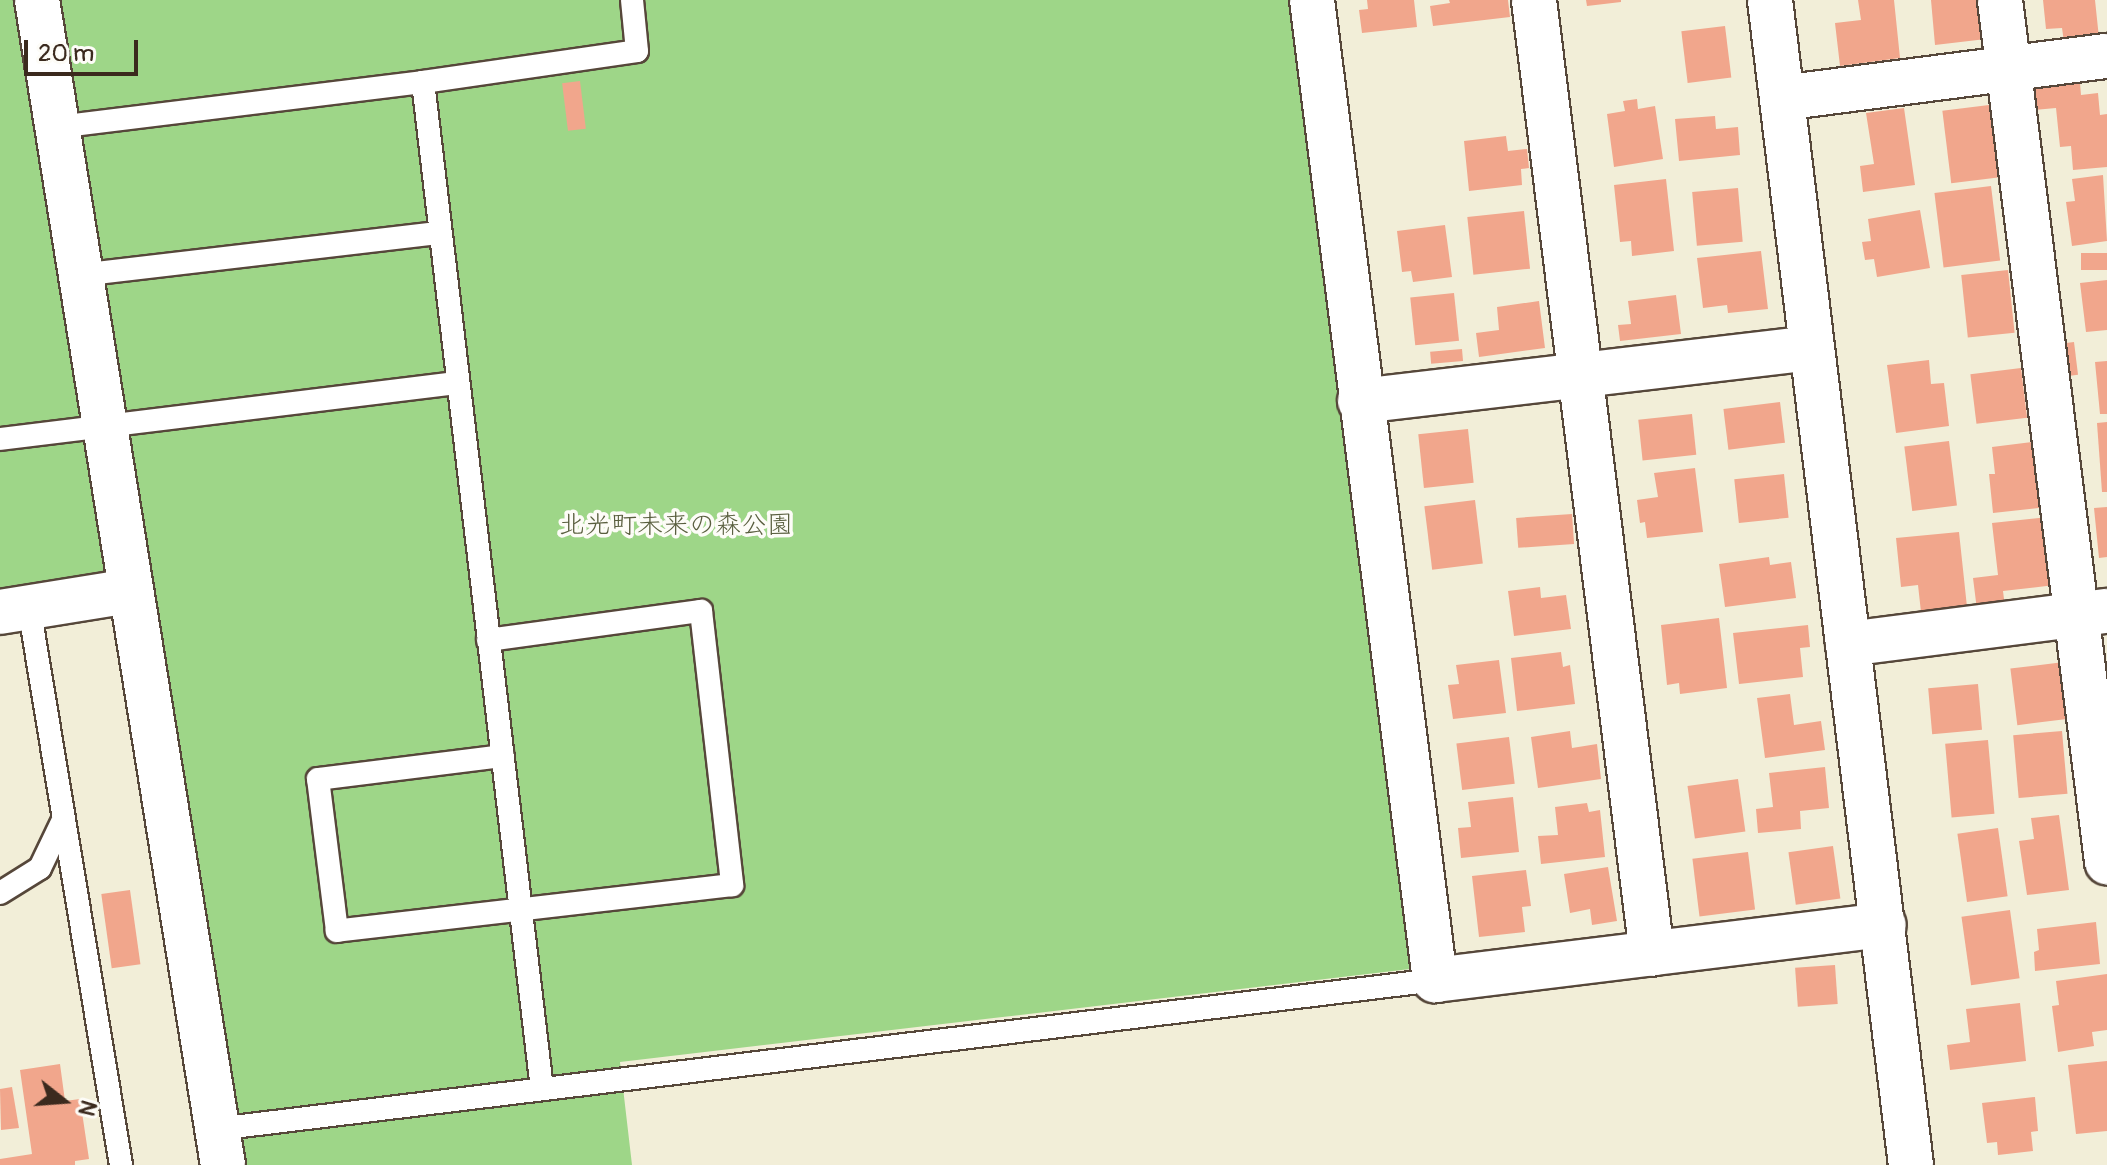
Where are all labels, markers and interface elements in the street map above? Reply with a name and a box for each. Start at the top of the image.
scale bar [28,24,142,74]
text: 20 m [38,39,94,68]
park label: 北光町未来の森公園 [559,510,793,542]
north arrow [24,1061,104,1141]
text: N [71,1097,103,1119]

